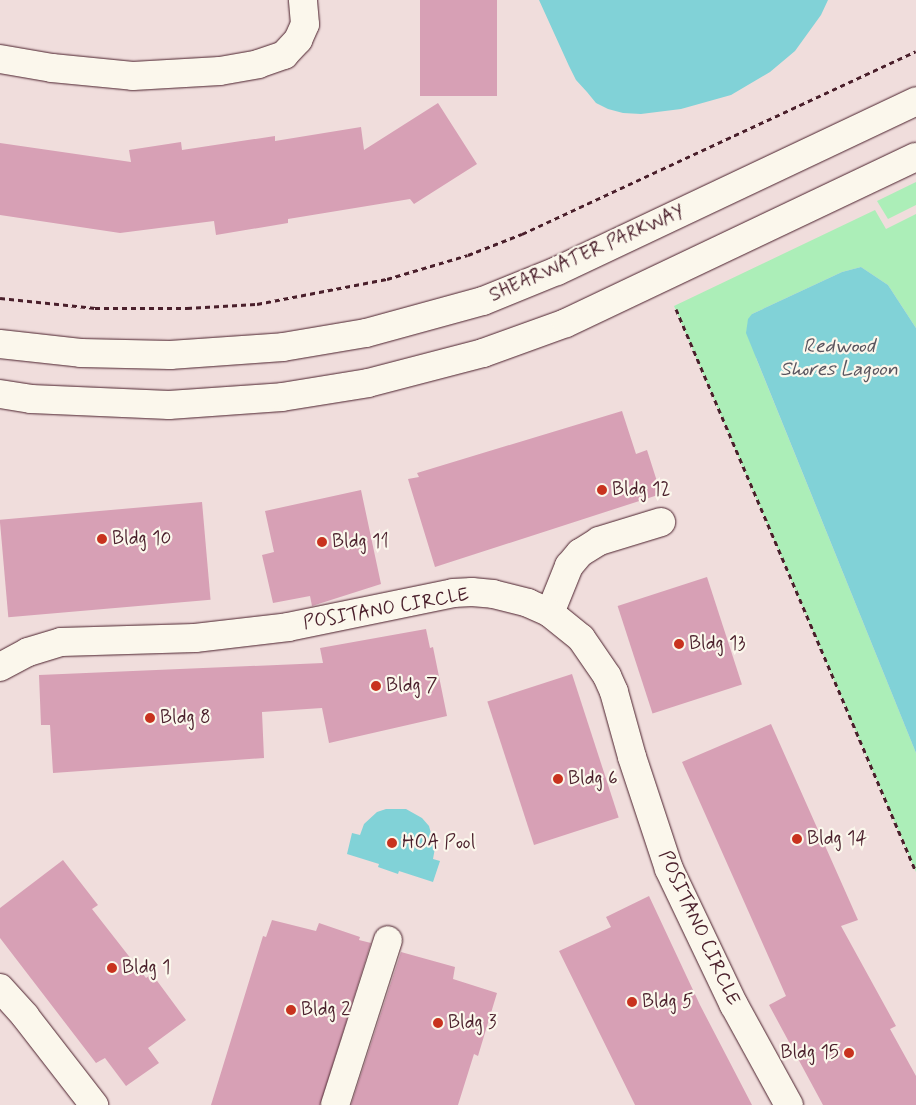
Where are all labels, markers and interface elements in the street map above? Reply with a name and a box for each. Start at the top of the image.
street label: SHEARWATER PARKWAY [486,201,688,307]
water label: Redwood Shores Lagoon [777,335,901,382]
place label: Bldg 12 [612,479,670,501]
marker: Bldg 12 [596,484,608,496]
place label: Bldg 10 [112,528,171,550]
place label: Bldg 11 [332,531,389,553]
marker: Bldg 10 [96,533,108,545]
marker: Bldg 11 [316,536,328,548]
street label: POSITANO CIRCLE [300,583,472,635]
place label: Bldg 13 [689,633,745,655]
marker: Bldg 13 [673,638,685,650]
place label: Bldg 7 [386,675,437,697]
marker: Bldg 7 [370,680,382,692]
place label: Bldg 8 [160,707,211,729]
marker: Bldg 8 [144,712,156,724]
place label: Bldg 6 [568,768,618,790]
marker: Bldg 6 [552,773,564,785]
place label: Bldg 14 [807,828,867,850]
place label: HOA Pool [402,832,473,854]
marker: Bldg 14 [791,833,803,845]
marker: HOA Pool [386,837,398,849]
street label: POSITANO CIRCLE [653,846,745,1010]
place label: Bldg 1 [122,957,170,979]
marker: Bldg 1 [106,962,118,974]
place label: Bldg 5 [642,991,693,1013]
marker: Bldg 5 [626,996,638,1008]
place label: Bldg 2 [301,999,350,1021]
marker: Bldg 2 [285,1004,297,1016]
place label: Bldg 3 [448,1012,497,1034]
marker: Bldg 3 [432,1017,444,1029]
place label: Bldg 15 [780,1042,839,1064]
marker: Bldg 15 [843,1047,855,1059]

